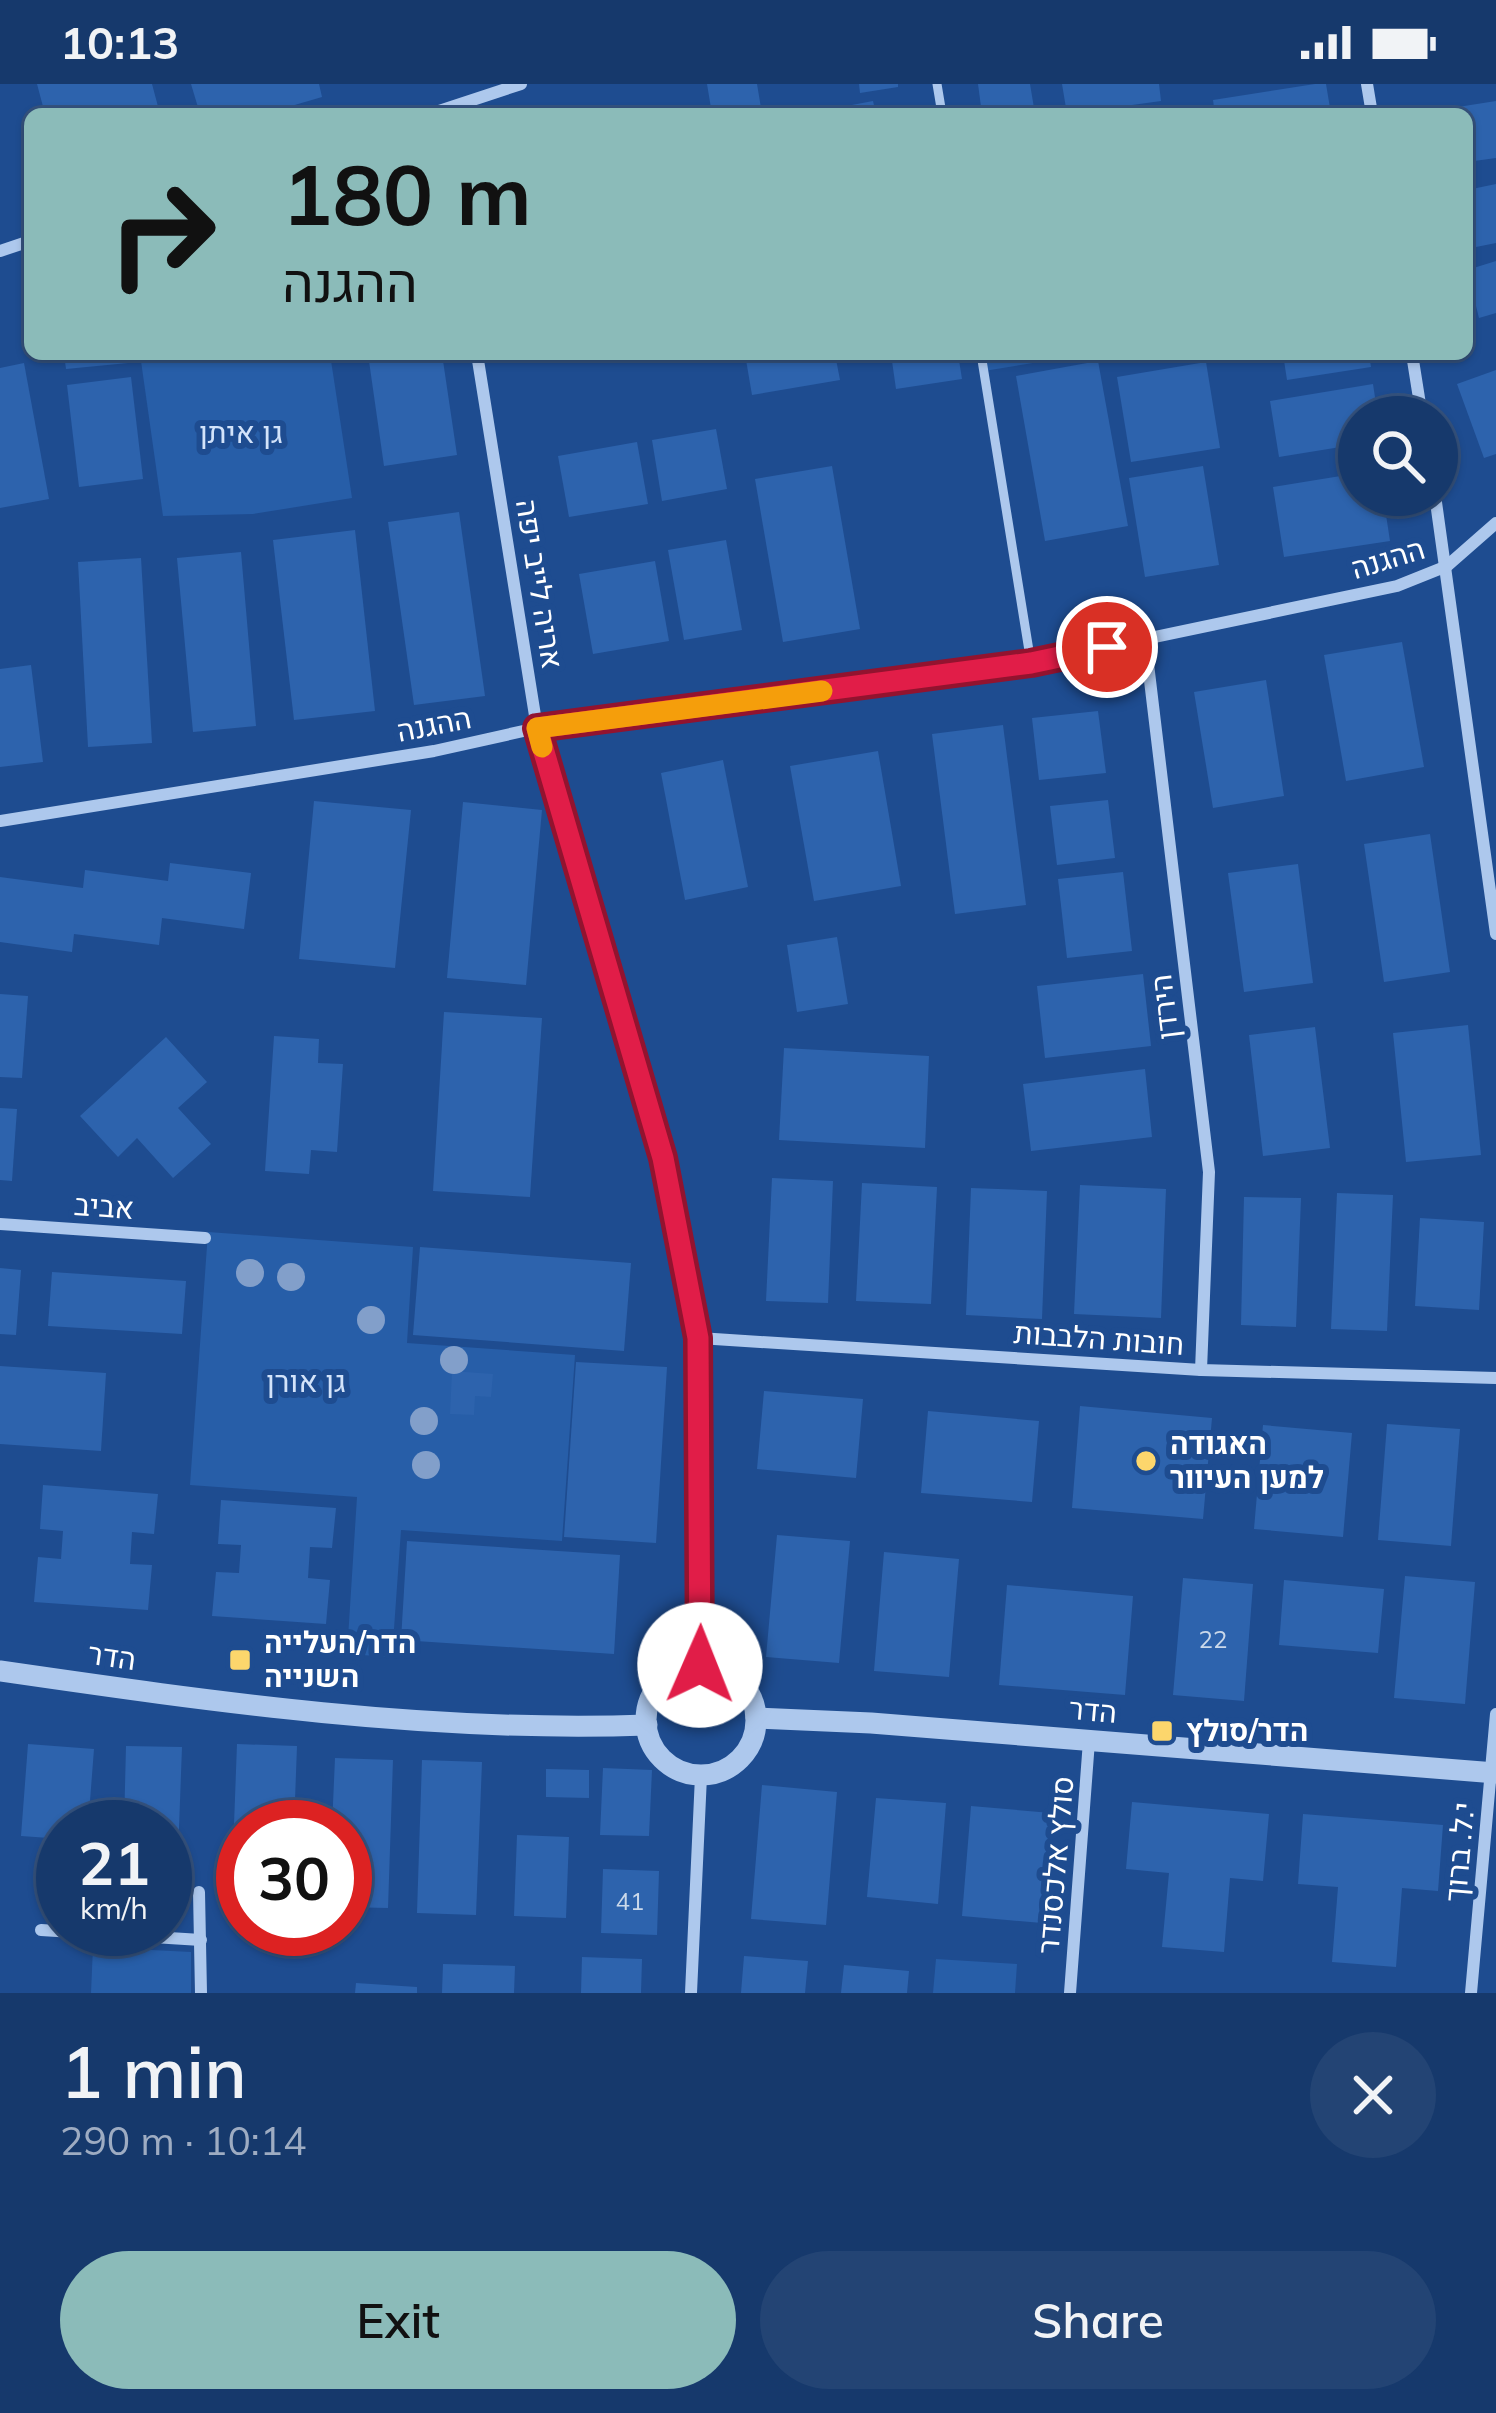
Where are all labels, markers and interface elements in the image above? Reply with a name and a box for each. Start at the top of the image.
text: 10:13 [60,14,179,70]
text: 180 m [282,141,532,246]
icon: right [84,156,240,312]
text: ההגנה [282,248,418,316]
map controls [1338,396,1458,516]
button: search [1338,396,1458,516]
park label: גן איתן [199,413,283,451]
street label: אריה לייב יפה [508,496,572,671]
street label: ההגנה [1346,529,1429,587]
pin [1056,596,1158,698]
icon: arrive [1074,614,1140,680]
street label: ההגנה [393,698,474,750]
street label: הירדן [1141,972,1187,1042]
street label: אביב [73,1185,135,1227]
street label: חובות הלבבות [1013,1313,1185,1363]
park label: גן אורן [266,1362,346,1400]
place label: האגודה למען העיוור [1170,1424,1324,1496]
marker: האגודה למען העיוור [1133,1448,1159,1474]
position arrow [637,1602,763,1728]
place label: הדר/העלייה השנייה [264,1623,416,1695]
house number: 22 [1199,1624,1227,1654]
street label: הדר [86,1634,139,1678]
marker: הדר/העלייה השנייה [227,1647,253,1673]
street label: הדר [1068,1689,1119,1731]
place label: הדר/סולץ [1186,1711,1308,1749]
marker: הדר/סולץ [1149,1718,1175,1744]
street label: סולץ אלכסנדר [1028,1774,1082,1955]
speed limit sign: 30 [216,1800,372,1956]
street label: י.ל. ברוך [1436,1800,1482,1903]
text: 21 [78,1825,150,1900]
house number: 41 [616,1886,644,1916]
text: km/h [80,1889,148,1927]
text: 1 min [60,2026,247,2116]
button: close [1310,2032,1436,2158]
text: 290 m · 10:14 [60,2116,306,2165]
button: Exit [60,2251,736,2389]
button: Share [760,2251,1436,2389]

